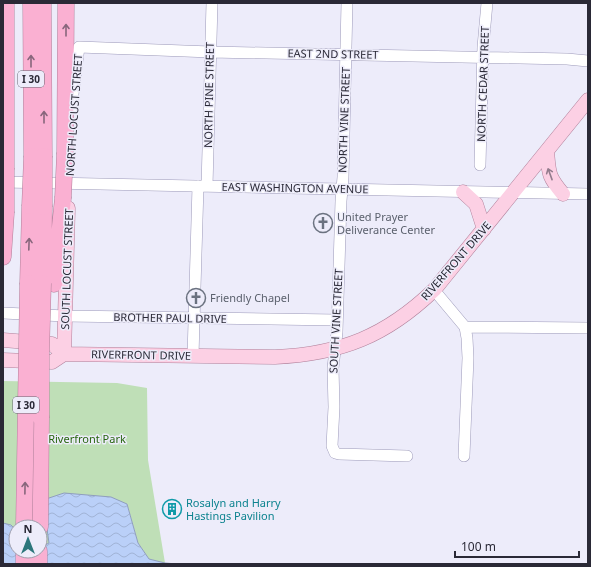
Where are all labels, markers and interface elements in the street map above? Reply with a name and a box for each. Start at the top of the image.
one-way arrow [62,24,70,37]
street label: NORTH CEDAR STREET [473,26,492,142]
street label: NORTH PINE STREET [200,42,217,148]
street label: EAST 2ND STREET [287,45,379,62]
street label: NORTH LOCUST STREET [62,53,85,177]
one-way arrow [27,55,35,68]
street label: NORTH VINE STREET [334,67,353,173]
road number: I 30 [18,71,44,87]
one-way arrow [40,111,48,124]
one-way arrow [546,169,554,181]
street label: EAST WASHINGTON AVENUE [221,179,369,196]
street label: SOUTH LOCUST STREET [57,208,76,330]
place label: United Prayer Deliverance Center [337,209,435,237]
church icon: United Prayer Deliverance Center [312,212,334,234]
street label: RIVERFRONT DRIVE [417,218,494,303]
one-way arrow [25,238,32,251]
street label: SOUTH VINE STREET [325,268,346,374]
church icon: Friendly Chapel [185,287,207,309]
place label: Friendly Chapel [210,290,290,305]
street label: BROTHER PAUL DRIVE [113,309,227,326]
street label: RIVERFRONT DRIVE [91,346,191,363]
road number: I 30 [13,397,39,413]
park label: Riverfront Park [48,431,126,446]
one-way arrow [21,482,29,495]
place label: Rosalyn and Harry Hastings Pavilion [186,495,281,523]
building icon: Rosalyn and Harry Hastings Pavilion [161,498,183,520]
north arrow [8,519,48,559]
text: N [24,521,32,536]
scale bar [455,533,579,559]
text: 100 m [461,538,496,555]

